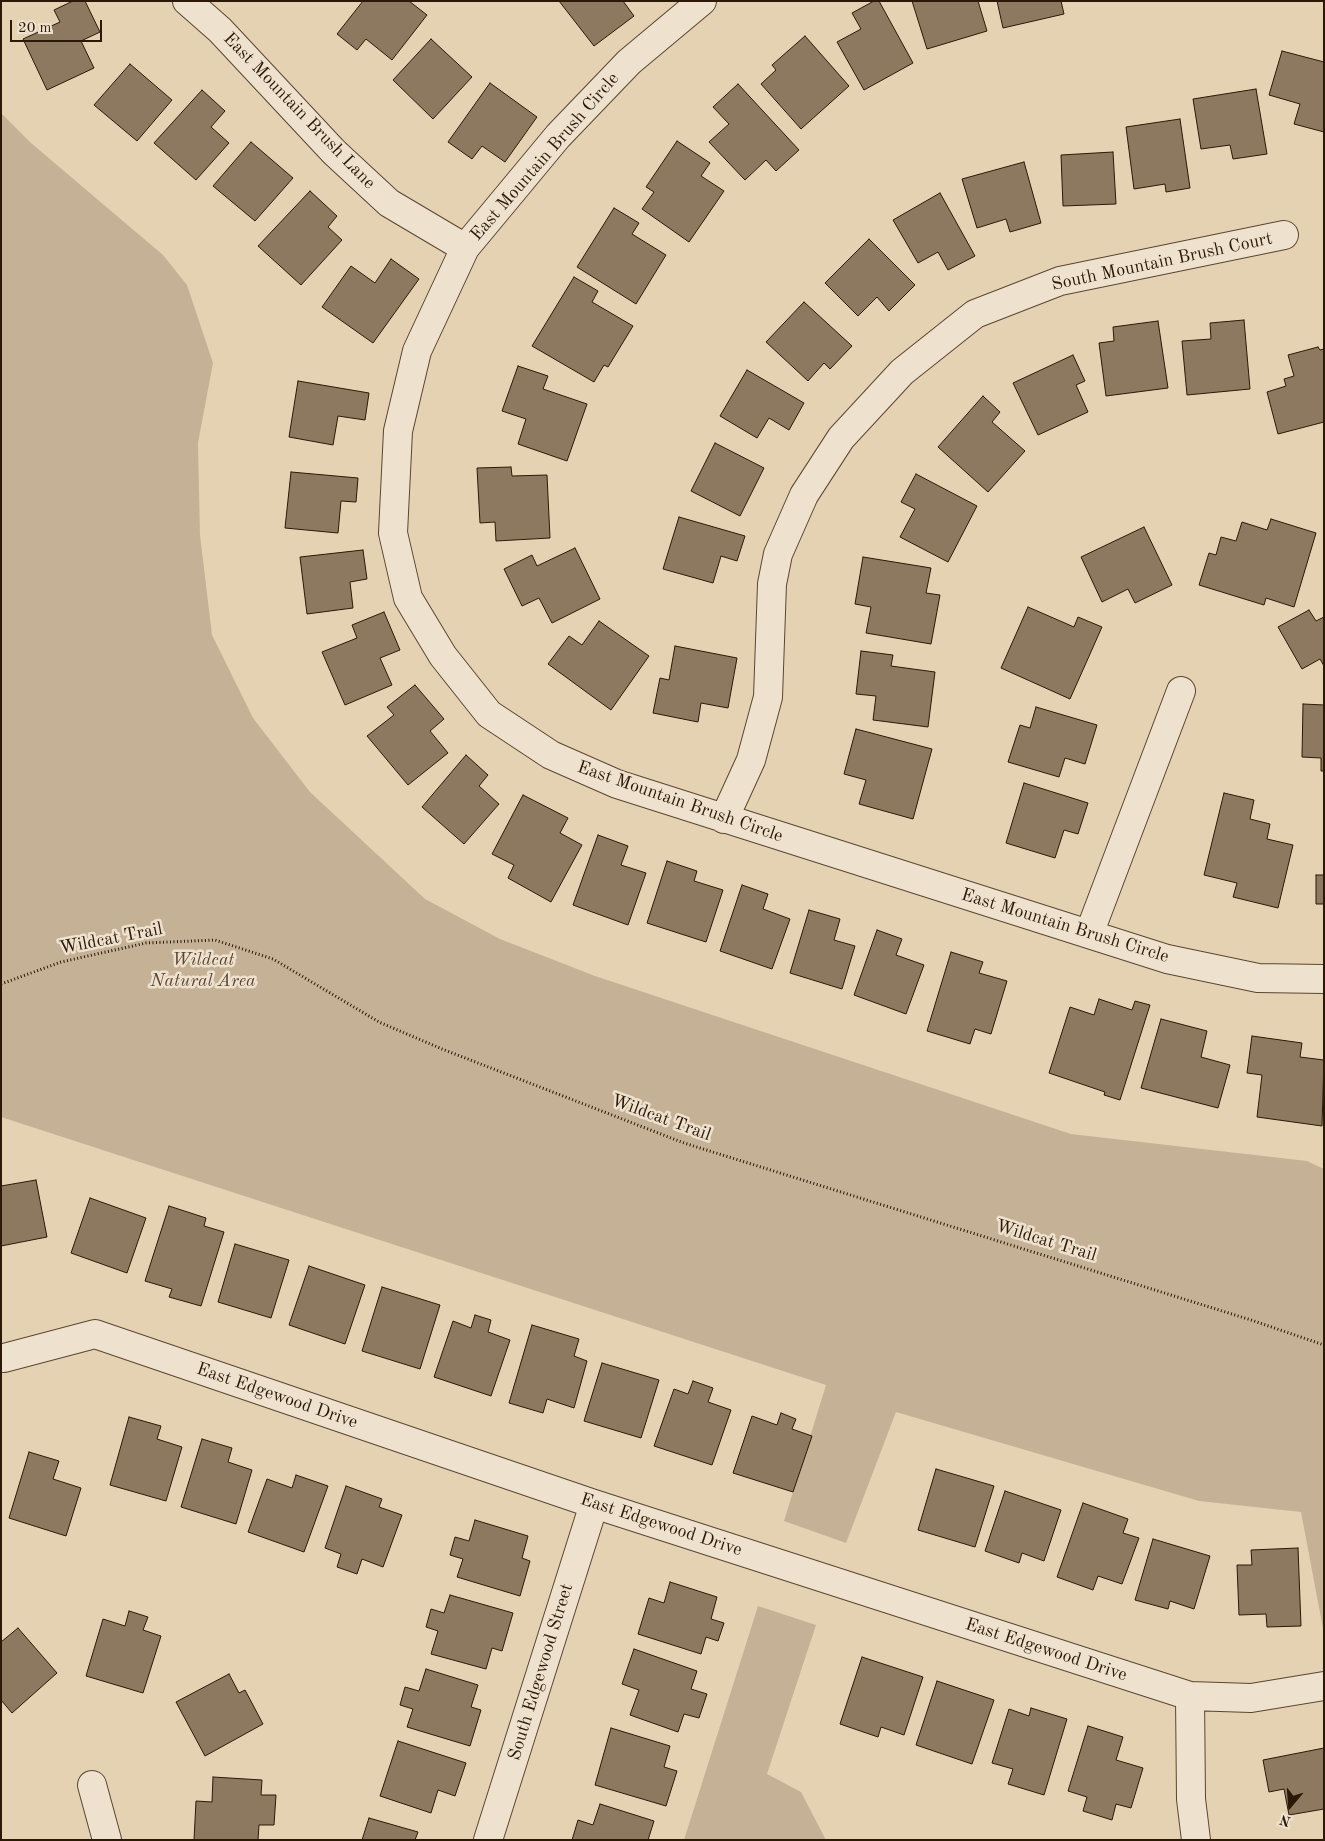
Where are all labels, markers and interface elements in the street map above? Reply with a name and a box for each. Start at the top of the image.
scale bar [12,10,105,42]
text: 20 m [18,21,52,36]
street label: East Mountain Brush Lane [218,28,380,194]
street label: East Mountain Brush Circle [466,68,624,246]
street label: South Mountain Brush Court [1050,228,1274,296]
street label: East Mountain Brush Circle [574,757,786,847]
street label: East Mountain Brush Circle [959,884,1171,968]
street label: Wildcat Trail [58,918,164,960]
park label: Wildcat Natural Area [150,949,256,992]
street label: Wildcat Trail [608,1090,714,1146]
street label: Wildcat Trail [993,1215,1099,1267]
street label: East Edgewood Drive [194,1358,360,1434]
street label: East Edgewood Drive [577,1489,745,1561]
street label: South Edgewood Street [504,1581,578,1763]
street label: East Edgewood Drive [962,1614,1130,1686]
north arrow [1265,1781,1315,1831]
text: N [1278,1812,1293,1829]

